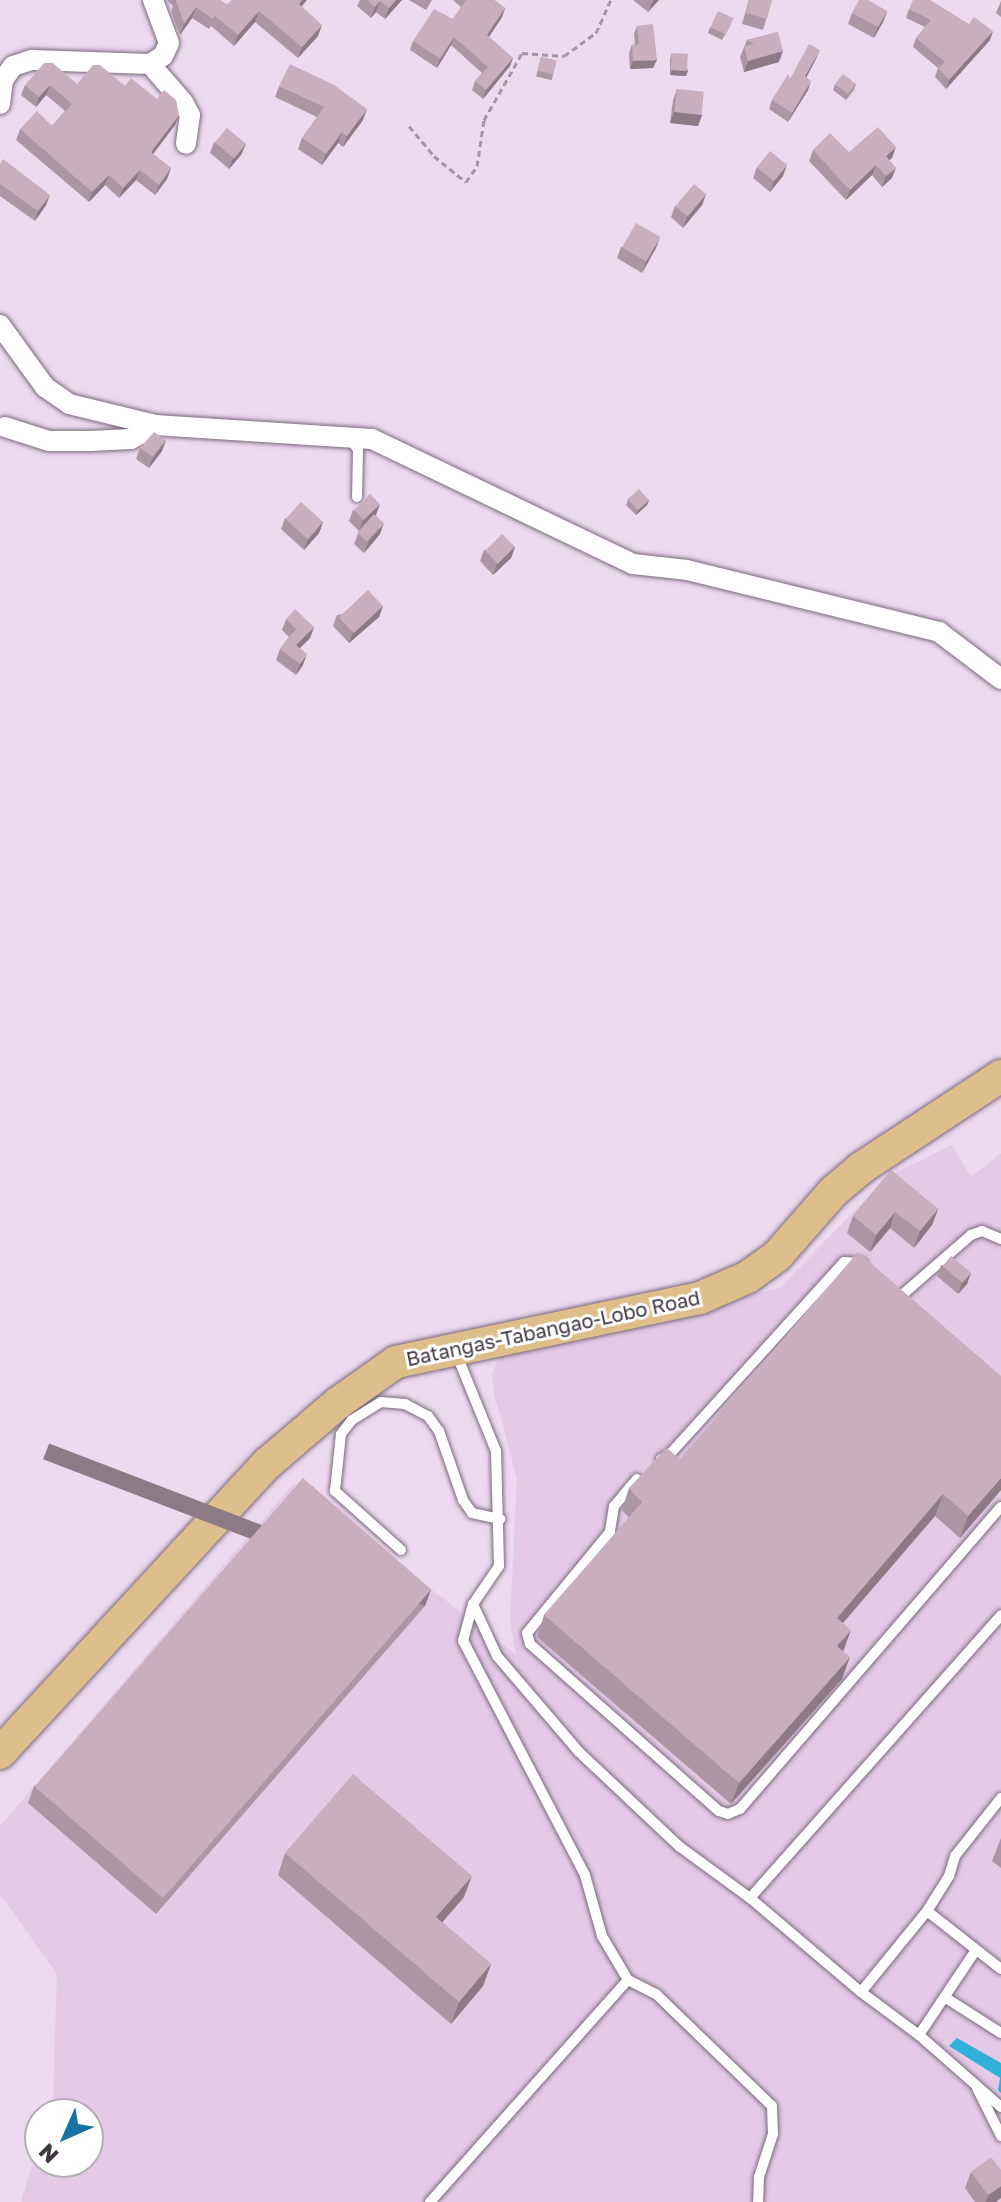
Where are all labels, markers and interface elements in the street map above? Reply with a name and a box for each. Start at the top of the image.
street label: Batangas-Tabangao-Lobo Road [404,1285,702,1371]
north arrow [24,2098,104,2178]
text: N [33,2138,64,2169]

